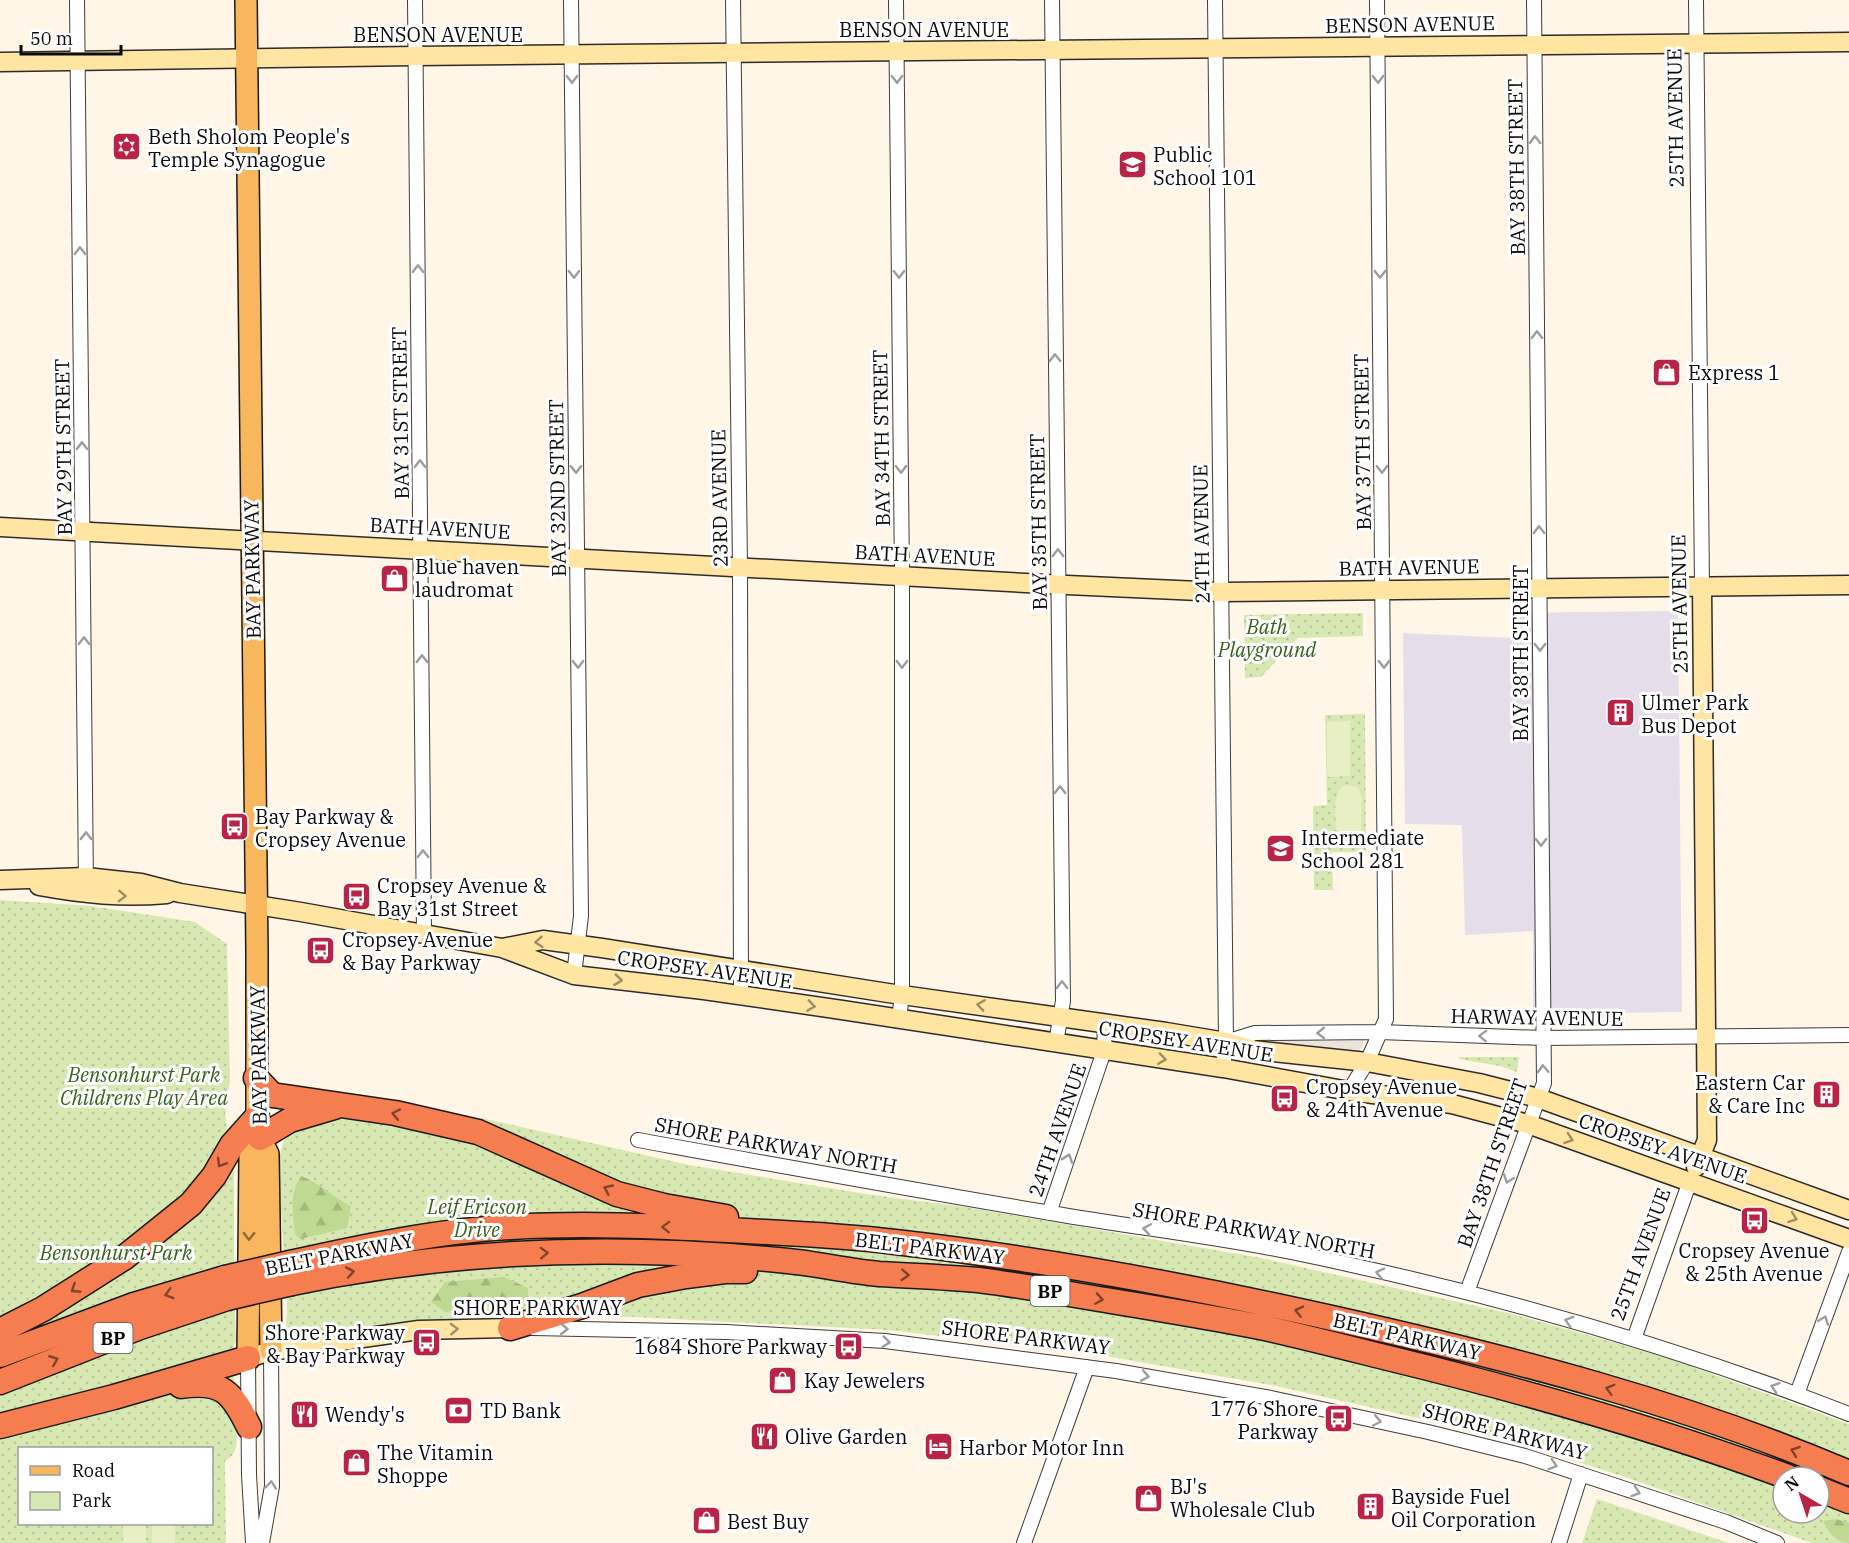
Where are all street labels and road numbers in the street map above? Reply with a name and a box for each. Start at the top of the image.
street label: BENSON AVENUE [1325,9,1495,39]
street label: BENSON AVENUE [839,16,1009,43]
street label: BENSON AVENUE [353,21,523,48]
street label: 25TH AVENUE [1660,48,1690,188]
street label: BAY 38TH STREET [1501,78,1531,256]
street label: BAY 31ST STREET [385,326,415,500]
street label: BAY 34TH STREET [866,349,896,527]
street label: BAY 37TH STREET [1347,353,1377,531]
street label: BAY 29TH STREET [48,358,78,536]
street label: BAY 32ND STREET [542,399,572,577]
street label: 23RD AVENUE [704,429,734,567]
street label: BAY 35TH STREET [1023,433,1053,611]
street label: 24TH AVENUE [1186,464,1216,604]
street label: BAY PARKWAY [237,499,267,639]
street label: BATH AVENUE [369,511,511,545]
street label: 25TH AVENUE [1664,534,1694,674]
street label: BATH AVENUE [854,538,996,572]
street label: BATH AVENUE [1338,552,1480,582]
street label: BAY 38TH STREET [1507,564,1534,742]
street label: CROPSEY AVENUE [616,943,794,995]
street label: BAY PARKWAY [243,985,273,1125]
street label: HARWAY AVENUE [1450,1002,1624,1032]
street label: CROPSEY AVENUE [1097,1014,1275,1068]
street label: 24TH AVENUE [1022,1060,1092,1200]
street label: BAY 38TH STREET [1450,1075,1534,1251]
street label: CROPSEY AVENUE [1575,1107,1751,1189]
street label: SHORE PARKWAY NORTH [653,1110,899,1180]
street label: 25TH AVENUE [1603,1184,1677,1324]
street label: SHORE PARKWAY NORTH [1131,1195,1377,1265]
street label: BELT PARKWAY [853,1225,1007,1271]
street label: BELT PARKWAY [262,1226,416,1282]
road number: BP [1030,1276,1070,1306]
street label: SHORE PARKWAY [453,1294,623,1321]
street label: BELT PARKWAY [1330,1306,1484,1366]
street label: SHORE PARKWAY [940,1313,1112,1361]
road number: BP [94,1323,132,1353]
street label: SHORE PARKWAY [1420,1396,1591,1466]

